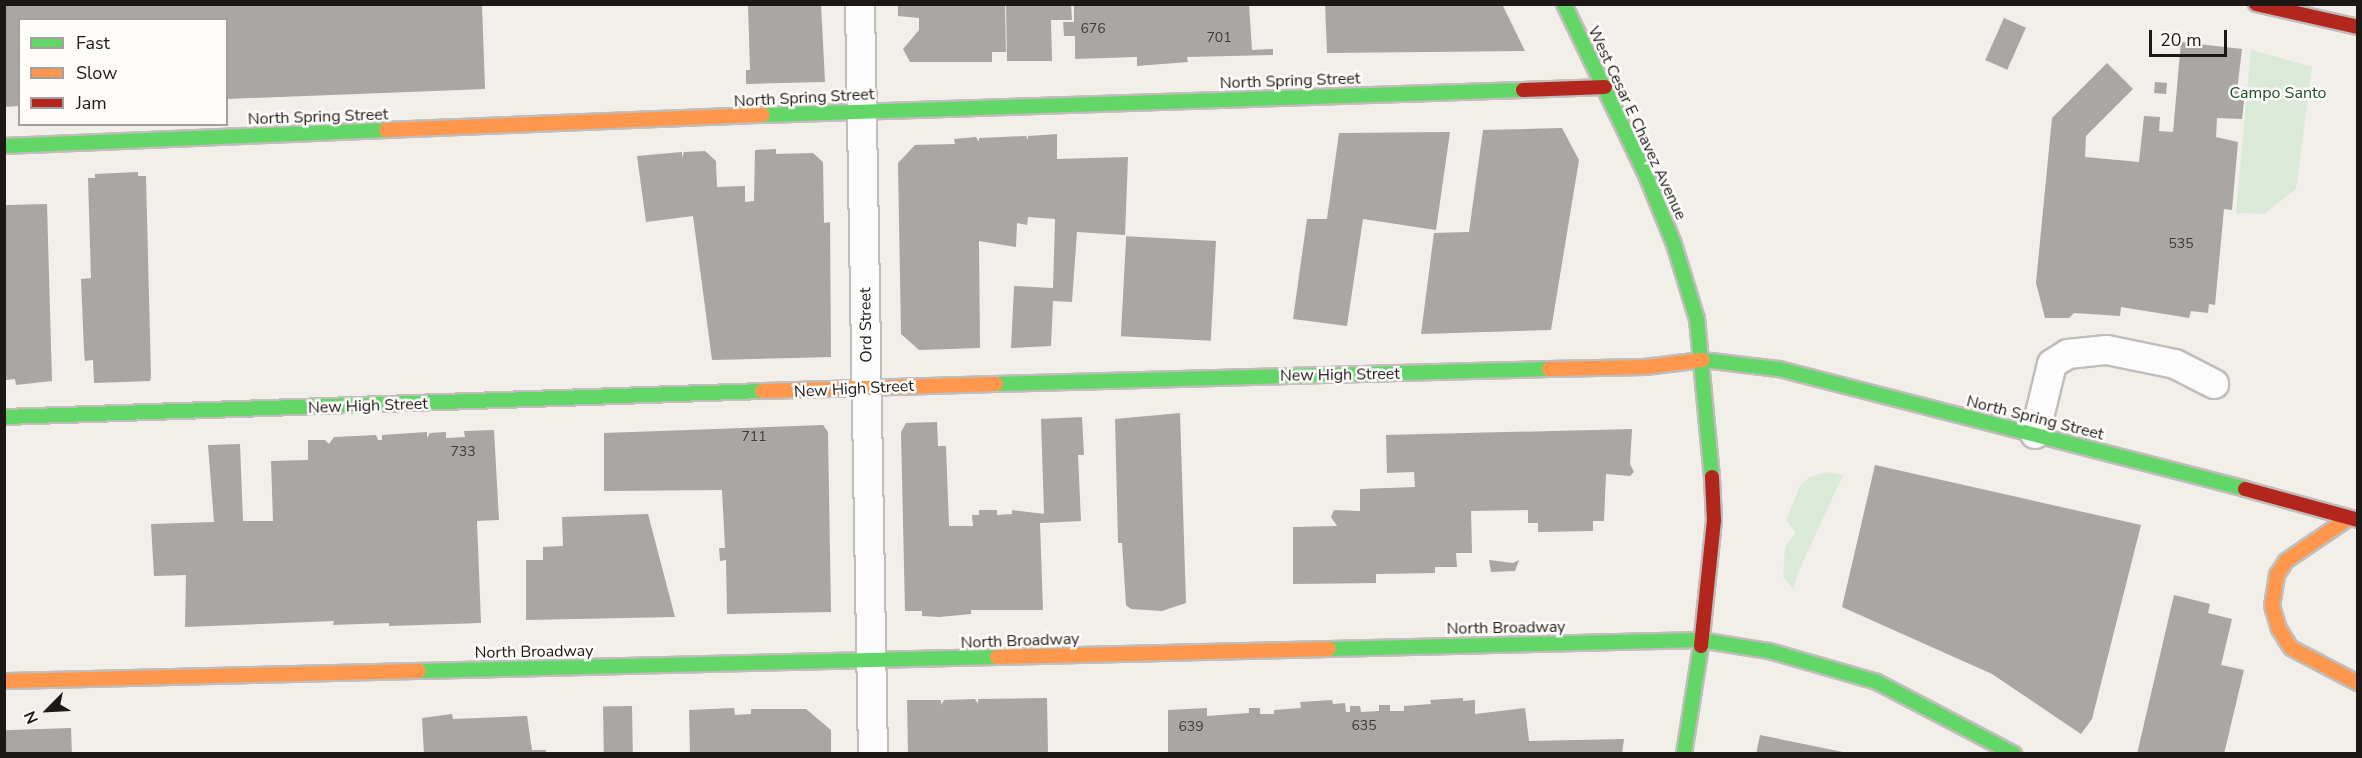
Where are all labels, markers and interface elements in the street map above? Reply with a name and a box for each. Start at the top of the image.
legend [18,18,228,126]
scale bar [2152,18,2230,56]
house number: 676 [1080,21,1106,37]
street label: West Cesar E Chavez Avenue [1584,23,1690,223]
text: 20 m [2160,28,2202,52]
house number: 701 [1206,30,1232,46]
text: Fast [76,31,110,55]
text: Slow [76,61,117,85]
street label: North Spring Street [1219,69,1361,93]
park label: Campo Santo [2230,83,2326,103]
street label: North Spring Street [733,85,875,111]
text: Jam [76,91,107,115]
street label: North Spring Street [247,105,389,129]
house number: 535 [2168,236,2194,252]
street label: Ord Street [856,287,876,363]
street label: New High Street [1280,364,1400,386]
street label: New High Street [794,376,914,402]
street label: North Spring Street [1965,392,2105,444]
street label: New High Street [308,394,428,418]
house number: 711 [741,429,767,445]
house number: 733 [450,444,476,460]
street label: North Broadway [1446,617,1566,639]
street label: North Broadway [960,629,1080,653]
street label: North Broadway [474,641,594,663]
north arrow [18,680,78,740]
text: N [19,707,44,727]
house number: 635 [1351,718,1377,734]
house number: 639 [1178,719,1204,735]

